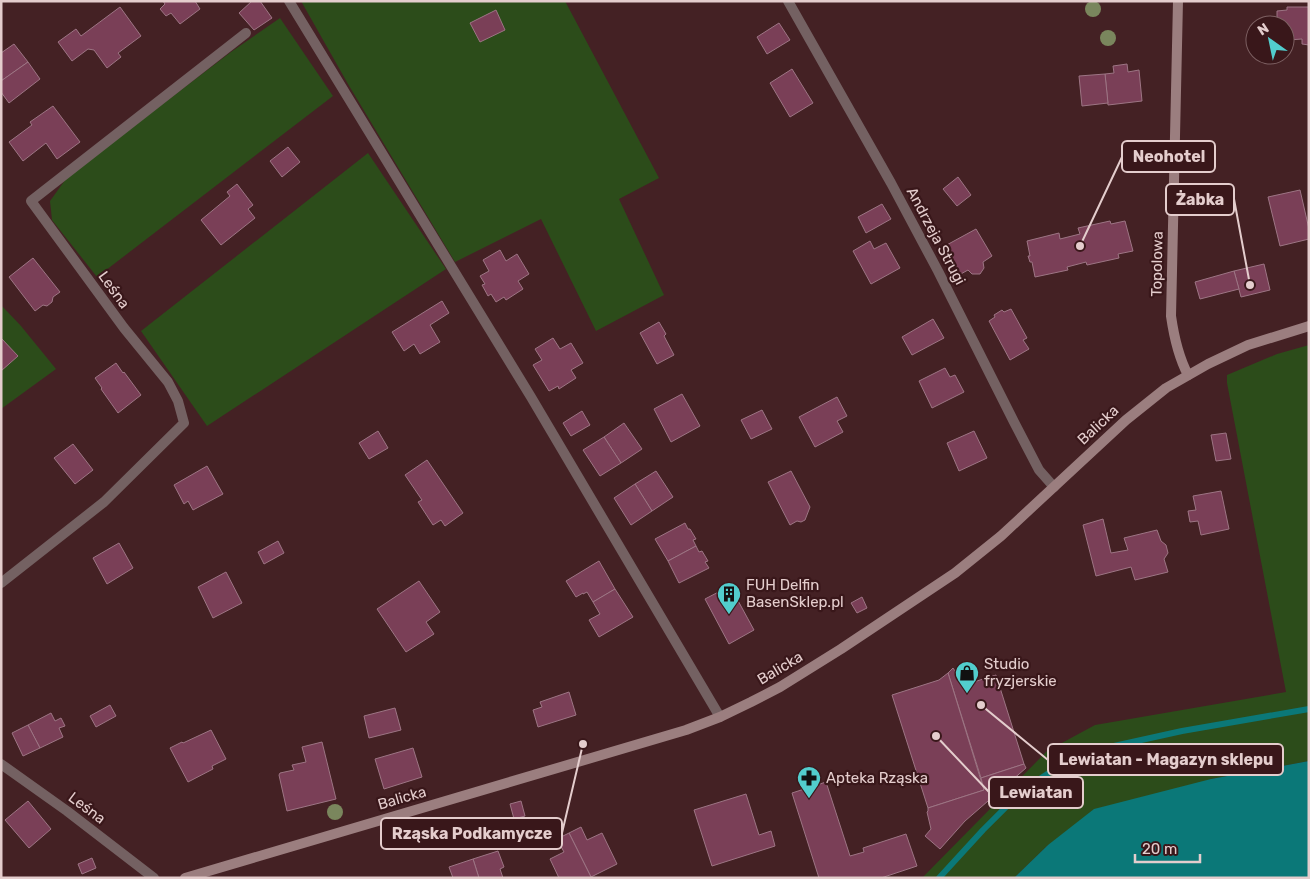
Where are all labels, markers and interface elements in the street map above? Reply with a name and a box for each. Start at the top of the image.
north arrow [1245,15,1295,65]
text: N [1254,20,1272,39]
callout: Neohotel [1122,141,1215,172]
text: Neohotel [1133,147,1205,166]
street label: Andrzeja Strugi [903,184,969,288]
callout: Żabka [1166,184,1234,215]
text: Żabka [1176,190,1224,209]
street label: Topolowa [1147,231,1167,297]
street label: Leśna [94,268,134,312]
street label: Balicka [1074,401,1122,449]
place label: FUH Delfin BasenSklep.pl [746,576,844,611]
building icon: FUH Delfin BasenSklep.pl [716,581,742,615]
street label: Balicka [754,647,806,689]
place label: Studio fryzjerskie [984,655,1057,690]
shop icon: Studio fryzjerskie [954,660,980,694]
callout: Lewiatan - Magazyn sklepu [1048,744,1283,775]
text: Lewiatan - Magazyn sklepu [1059,750,1273,769]
pharmacy icon: Apteka Rząska [796,765,822,799]
place label: Apteka Rząska [826,769,928,787]
callout: Lewiatan [989,777,1083,808]
street label: Balicka [376,782,428,814]
text: Lewiatan [999,783,1073,802]
street label: Leśna [65,788,109,828]
callout: Rząska Podkamycze [381,818,562,849]
text: Rząska Podkamycze [392,824,552,843]
scale bar [1135,832,1200,864]
text: 20 m [1142,840,1177,858]

